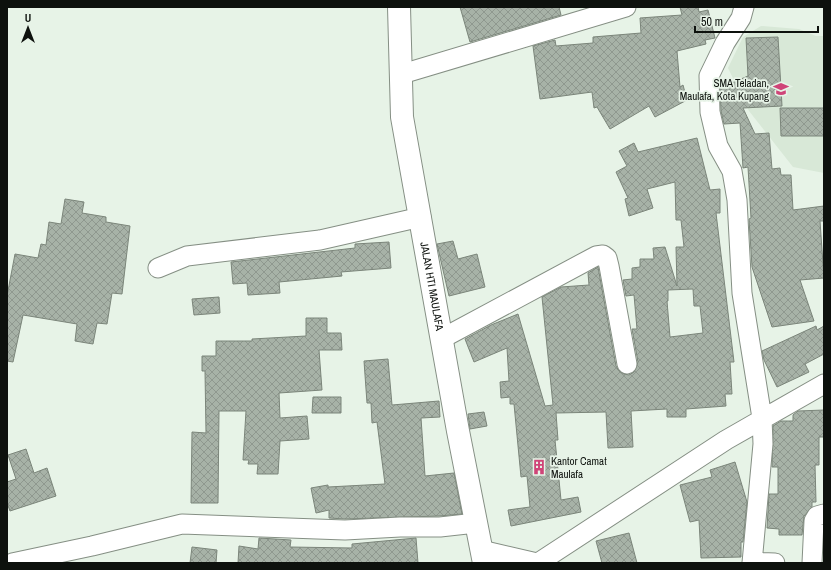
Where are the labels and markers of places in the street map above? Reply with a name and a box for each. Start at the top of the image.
place label: SMA Teladan, Maulafa, Kota Kupang [680,76,769,103]
school or university icon: SMA Teladan, Maulafa, Kota Kupang [772,80,790,98]
place label: Kantor Camat Maulafa [551,454,607,481]
building icon: Kantor Camat Maulafa [530,458,548,476]

